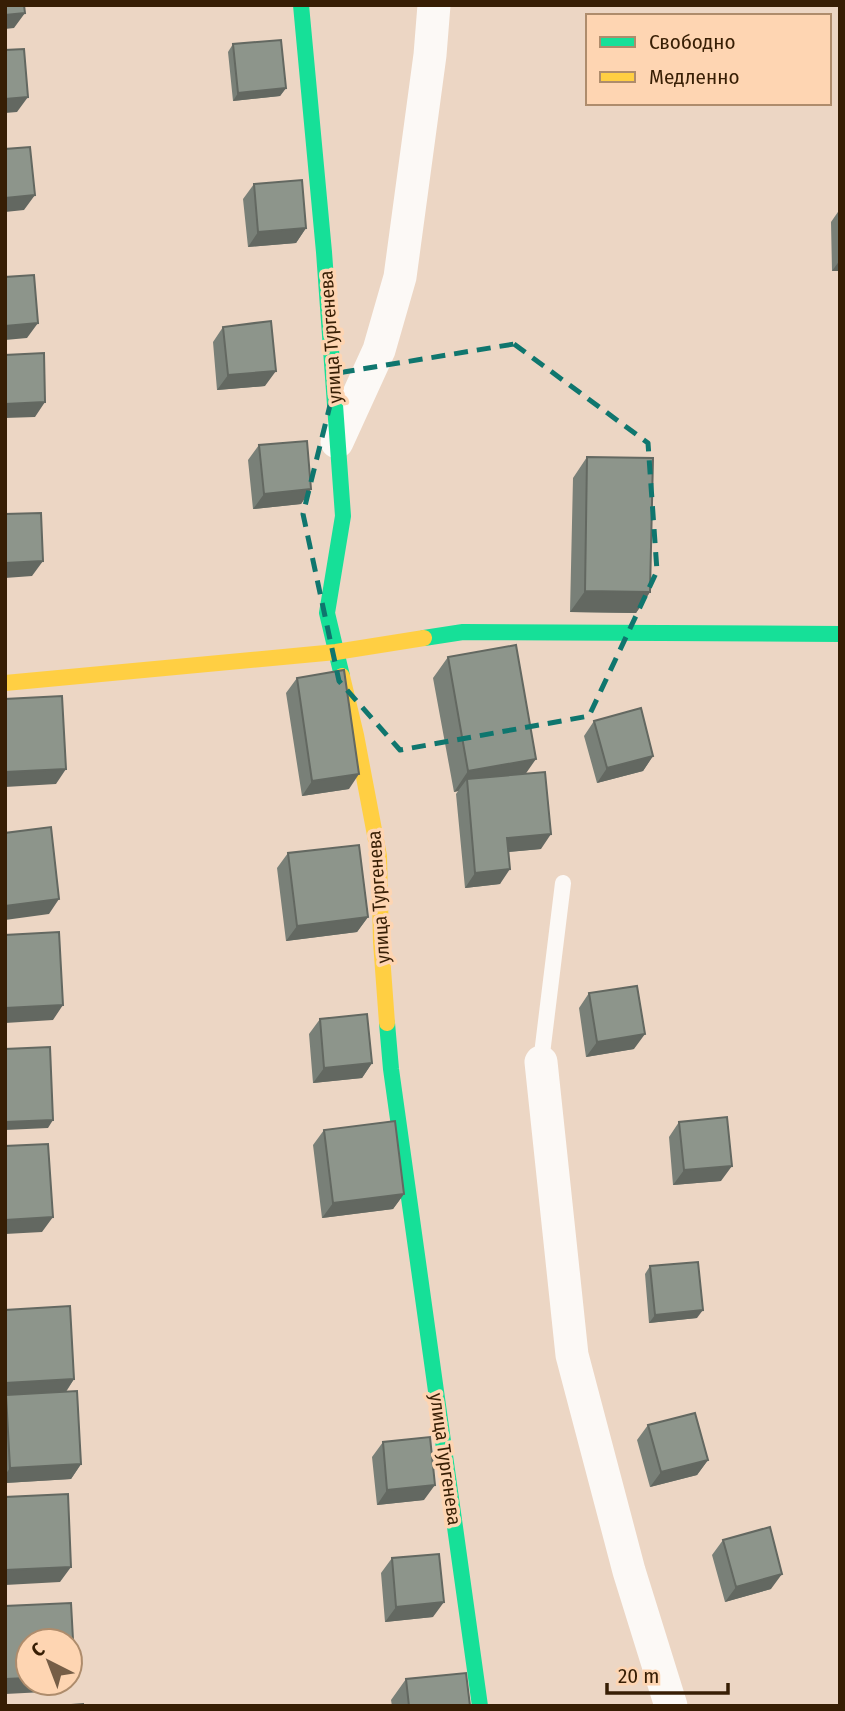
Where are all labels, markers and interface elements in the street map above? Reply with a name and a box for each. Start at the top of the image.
legend [586,14,831,105]
text: Свободно [649,29,735,55]
text: Медленно [649,64,739,90]
street label: улица Тургенева [314,270,347,404]
street label: улица Тургенева [362,830,395,964]
street label: улица Тургенева [425,1392,466,1527]
north arrow [14,1627,84,1697]
text: С [27,1638,49,1662]
scale bar [607,1652,728,1696]
text: 20 m [618,1663,659,1689]

